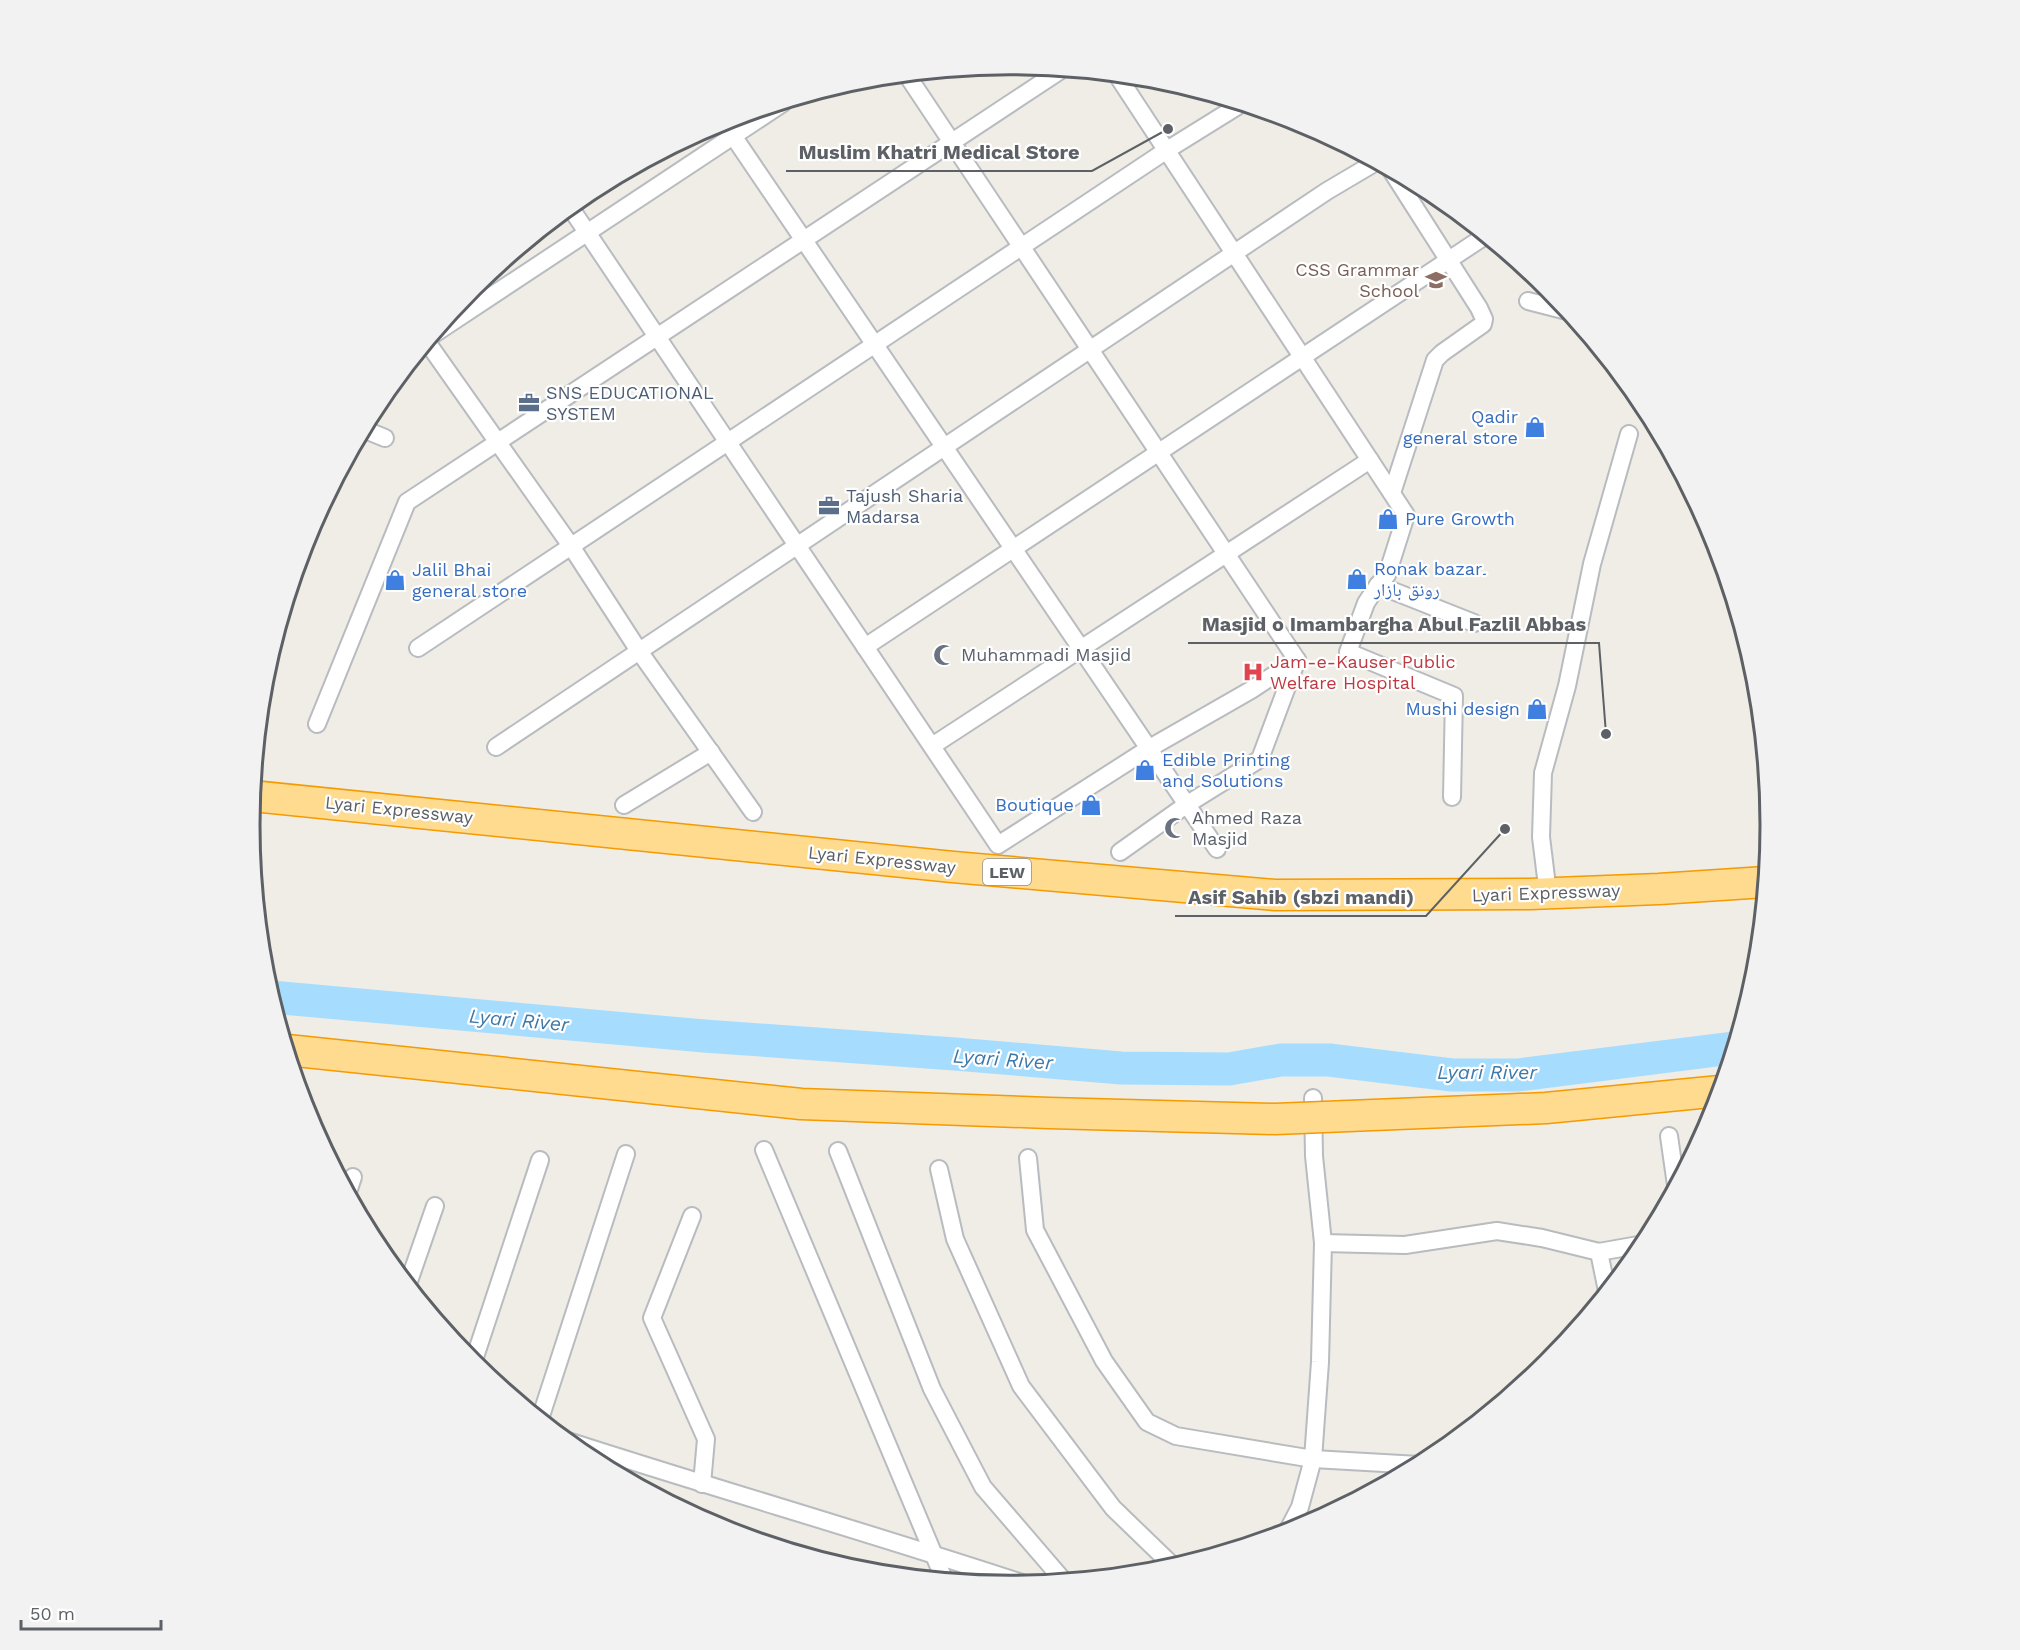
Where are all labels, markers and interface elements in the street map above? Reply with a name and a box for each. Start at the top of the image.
callout: Muslim Khatri Medical Store [786,133,1092,171]
text: Muslim Khatri Medical Store [798,140,1080,164]
place label: CSS Grammar School [1295,259,1419,301]
school or university icon: CSS Grammar School [1424,268,1448,292]
place label: SNS EDUCATIONAL SYSTEM [546,382,714,424]
office icon: SNS EDUCATIONAL SYSTEM [517,391,541,415]
place label: Qadir general store [1403,406,1518,448]
shop icon: Qadir general store [1523,415,1547,439]
place label: Tajush Sharia Madarsa [846,485,963,527]
office icon: Tajush Sharia Madarsa [817,494,841,518]
shop icon: Pure Growth [1376,507,1400,531]
place label: Pure Growth [1405,508,1515,529]
place label: Ronak bazar۔ رونق بازار [1373,558,1487,601]
place label: Jalil Bhai general store [412,559,527,601]
shop icon: Ronak bazar۔ رونق بازار [1345,567,1369,591]
shop icon: Jalil Bhai general store [383,568,407,592]
callout: Masjid o Imambargha Abul Fazlil Abbas [1188,605,1599,643]
text: Masjid o Imambargha Abul Fazlil Abbas [1202,612,1587,636]
mosque icon: Muhammadi Masjid [932,643,956,667]
place label: Muhammadi Masjid [961,644,1131,665]
place label: Jam-e-Kauser Public Welfare Hospital [1270,651,1456,693]
hospital icon: Jam-e-Kauser Public Welfare Hospital [1241,660,1265,684]
shop icon: Mushi design [1525,697,1549,721]
place label: Mushi design [1405,698,1520,719]
place label: Edible Printing and Solutions [1162,749,1290,791]
shop icon: Edible Printing and Solutions [1133,758,1157,782]
street label: Lyari Expressway [324,791,475,828]
shop icon: Boutique [1079,793,1103,817]
place label: Boutique [995,794,1074,815]
place label: Ahmed Raza Masjid [1192,807,1302,849]
mosque icon: Ahmed Raza Masjid [1163,816,1187,840]
street label: Lyari Expressway [807,841,958,878]
road number: LEW [983,859,1031,885]
callout: Asif Sahib (sbzi mandi) [1175,878,1426,916]
street label: Lyari Expressway [1471,879,1621,906]
text: Asif Sahib (sbzi mandi) [1188,885,1414,909]
water label: Lyari River [468,1004,571,1036]
water label: Lyari River [952,1044,1055,1075]
water label: Lyari River [1437,1060,1538,1084]
scale bar [21,1593,160,1631]
text: 50 m [30,1603,75,1624]

